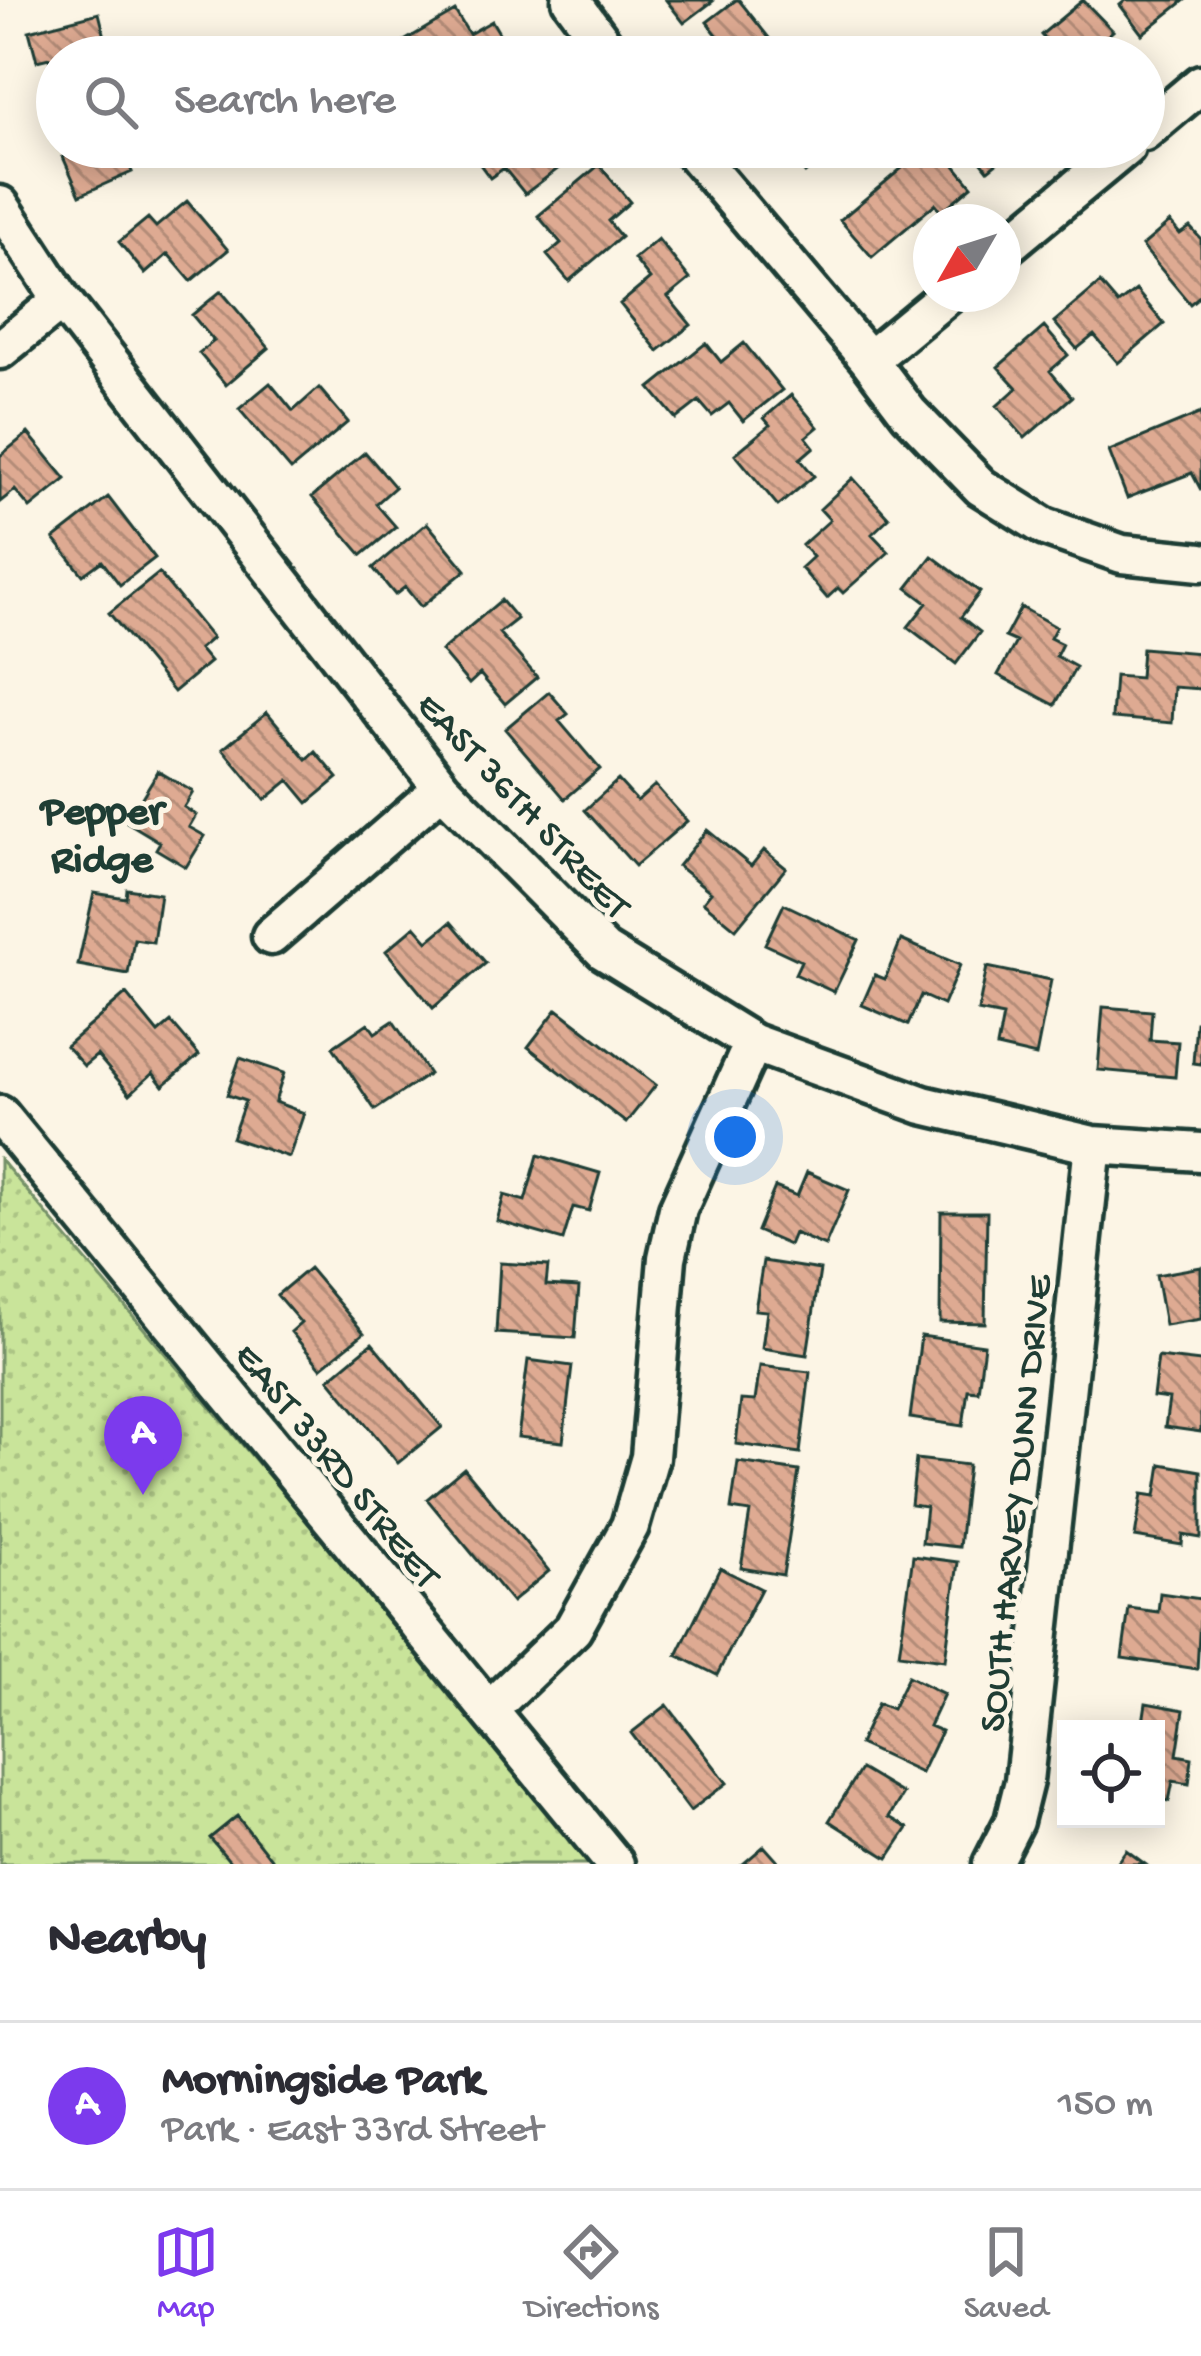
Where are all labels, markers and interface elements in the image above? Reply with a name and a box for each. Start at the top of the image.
search box [36,36,1165,168]
icon: search [78,69,144,135]
text: Search here [174,76,396,129]
north arrow [913,204,1021,312]
street label: EAST 36TH STREET [404,685,639,932]
district label: Pepper Ridge [39,790,167,887]
your location [705,1107,765,1167]
street label: SOUTH HARVEY DUNN DRIVE [972,1271,1066,1734]
street label: EAST 33RD STREET [222,1335,449,1601]
pin: A [104,1396,182,1495]
map controls [1057,1720,1165,1828]
button: locate [1057,1720,1165,1828]
text: Nearby [48,1912,206,1972]
text: Morningside Park [162,2056,483,2109]
text: A [75,2083,99,2129]
text: 150 m [1058,2083,1153,2129]
text: Park · East 33rd Street [162,2109,543,2155]
tab: Map [153,2219,219,2329]
tab: Directions [524,2219,658,2329]
tab: Saved [964,2219,1048,2329]

